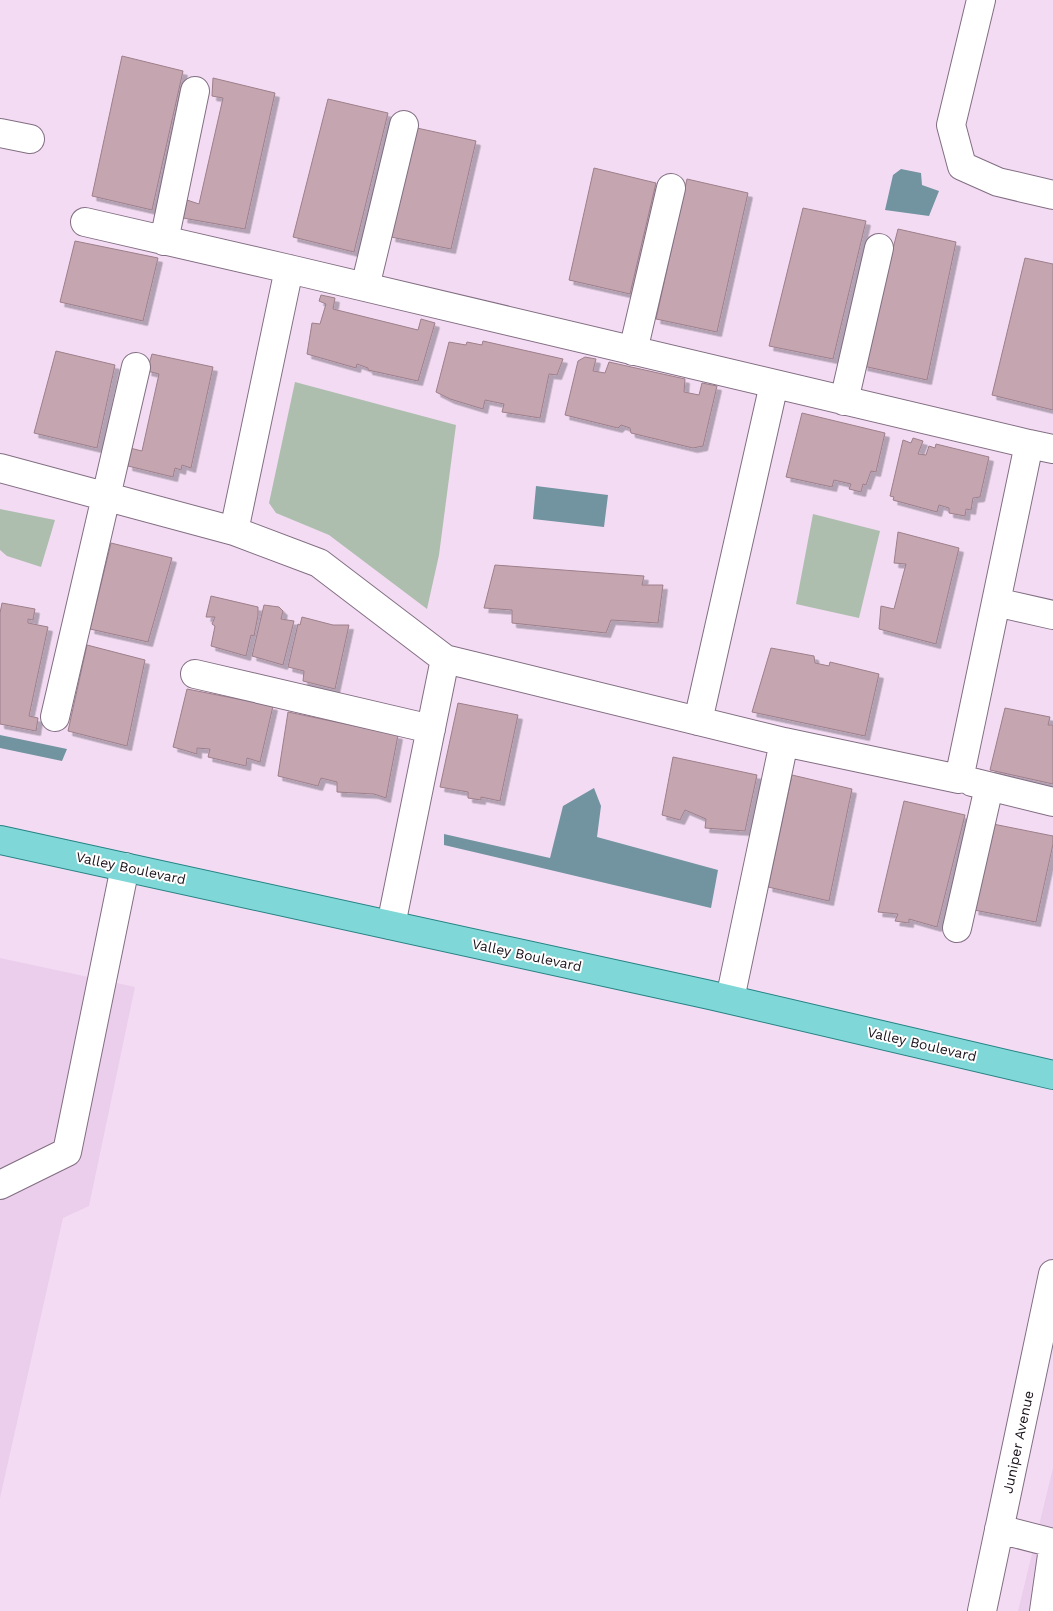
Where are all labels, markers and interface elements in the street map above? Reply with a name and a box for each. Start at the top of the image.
street label: Valley Boulevard [75,849,187,887]
street label: Valley Boulevard [471,936,583,974]
street label: Valley Boulevard [866,1024,978,1064]
street label: Juniper Avenue [999,1389,1037,1495]

